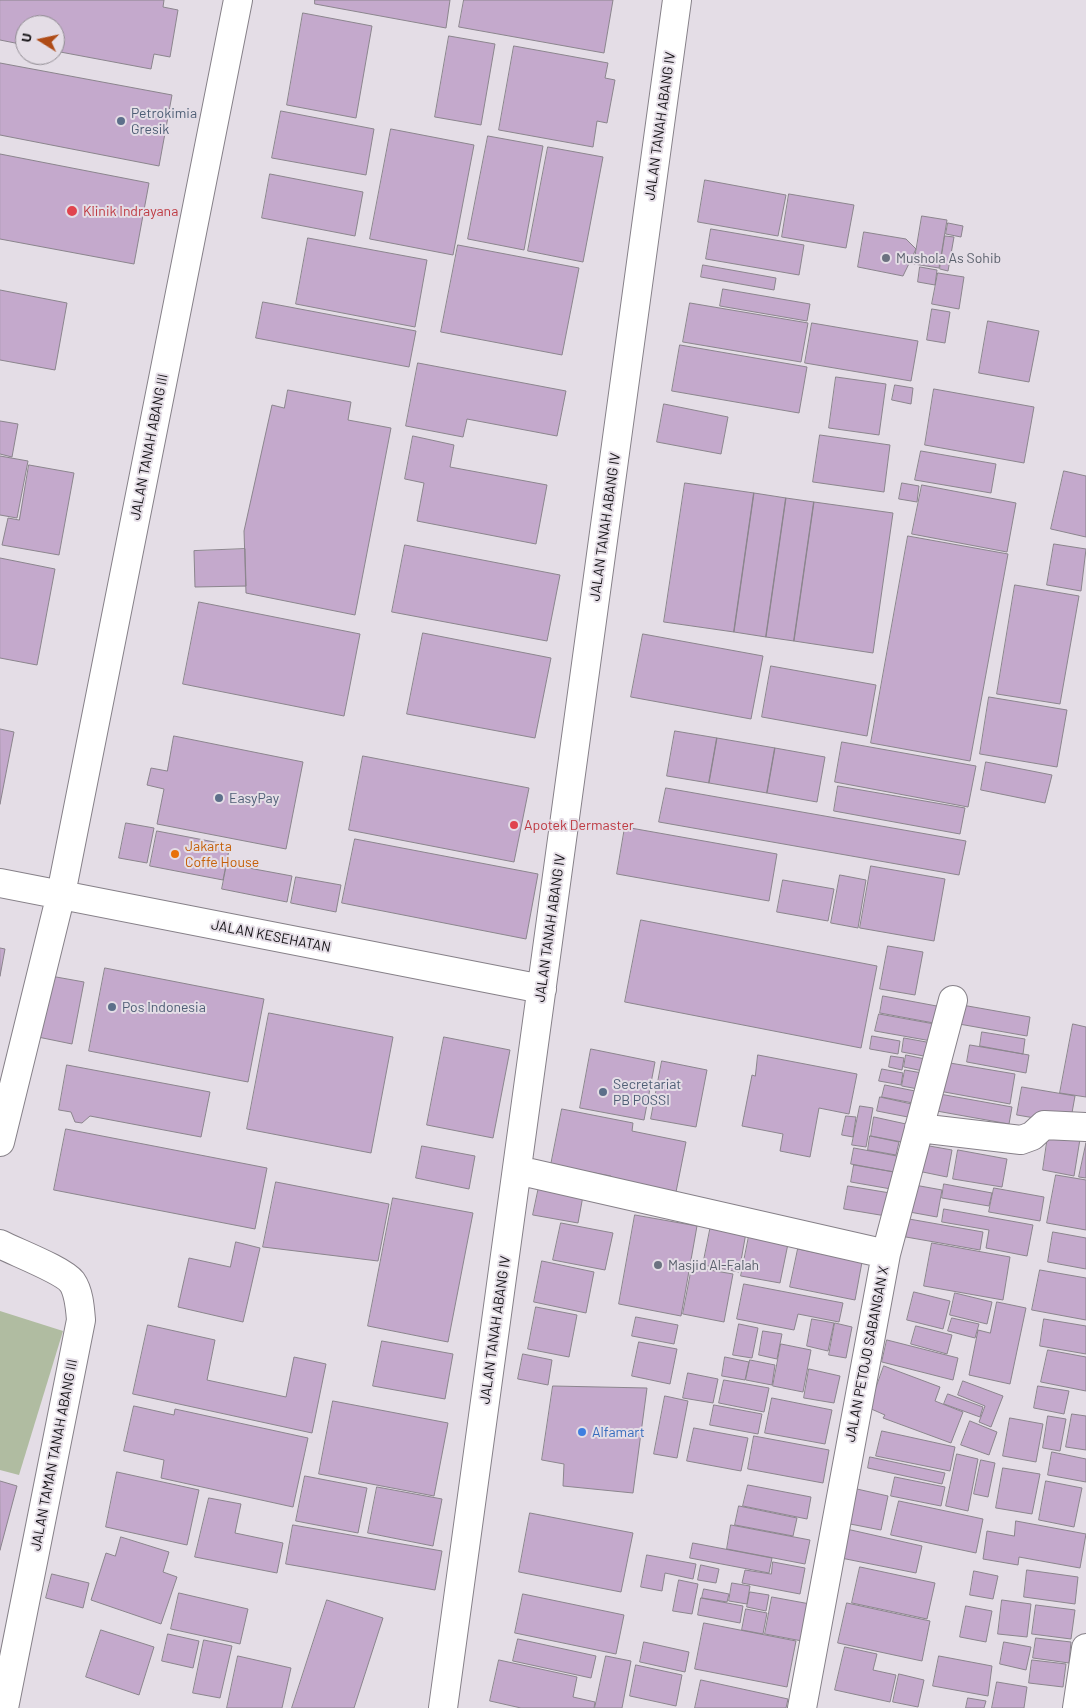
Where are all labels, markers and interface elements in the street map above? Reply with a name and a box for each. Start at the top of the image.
north arrow [15,15,65,65]
text: U [17,32,35,43]
street label: JALAN TANAH ABANG IV [641,51,679,201]
place label: Petrokimia Gresik [131,105,197,138]
marker: Petrokimia Gresik [115,115,127,127]
place label: Klinik Indrayana [83,203,178,219]
marker: Klinik Indrayana [65,204,79,218]
place label: Mushola As Sohib [896,250,1001,266]
marker: Mushola As Sohib [880,252,892,264]
street label: JALAN TANAH ABANG III [127,372,171,522]
street label: JALAN TANAH ABANG IV [586,452,624,602]
place label: EasyPay [229,790,279,806]
marker: EasyPay [213,792,225,804]
place label: Apotek Dermaster [524,817,634,833]
marker: Apotek Dermaster [508,819,520,831]
place label: Jakarta Coffe House [185,838,259,870]
marker: Jakarta Coffe House [169,848,181,860]
street label: JALAN TANAH ABANG IV [531,853,569,1003]
street label: JALAN KESEHATAN [210,916,332,956]
place label: Pos Indonesia [122,999,206,1015]
marker: Pos Indonesia [106,1001,118,1013]
place label: Secretariat PB POSSI [613,1076,681,1108]
marker: Secretariat PB POSSI [597,1086,609,1098]
street label: JALAN TANAH ABANG IV [476,1255,514,1405]
place label: Masjid Al-Falah [668,1257,759,1273]
marker: Masjid Al-Falah [652,1259,664,1271]
street label: JALAN PETOJO SABANGAN X [842,1265,892,1443]
street label: JALAN TAMAN TANAH ABANG III [27,1358,81,1552]
place label: Alfamart [592,1424,645,1440]
marker: Alfamart [576,1426,588,1438]

